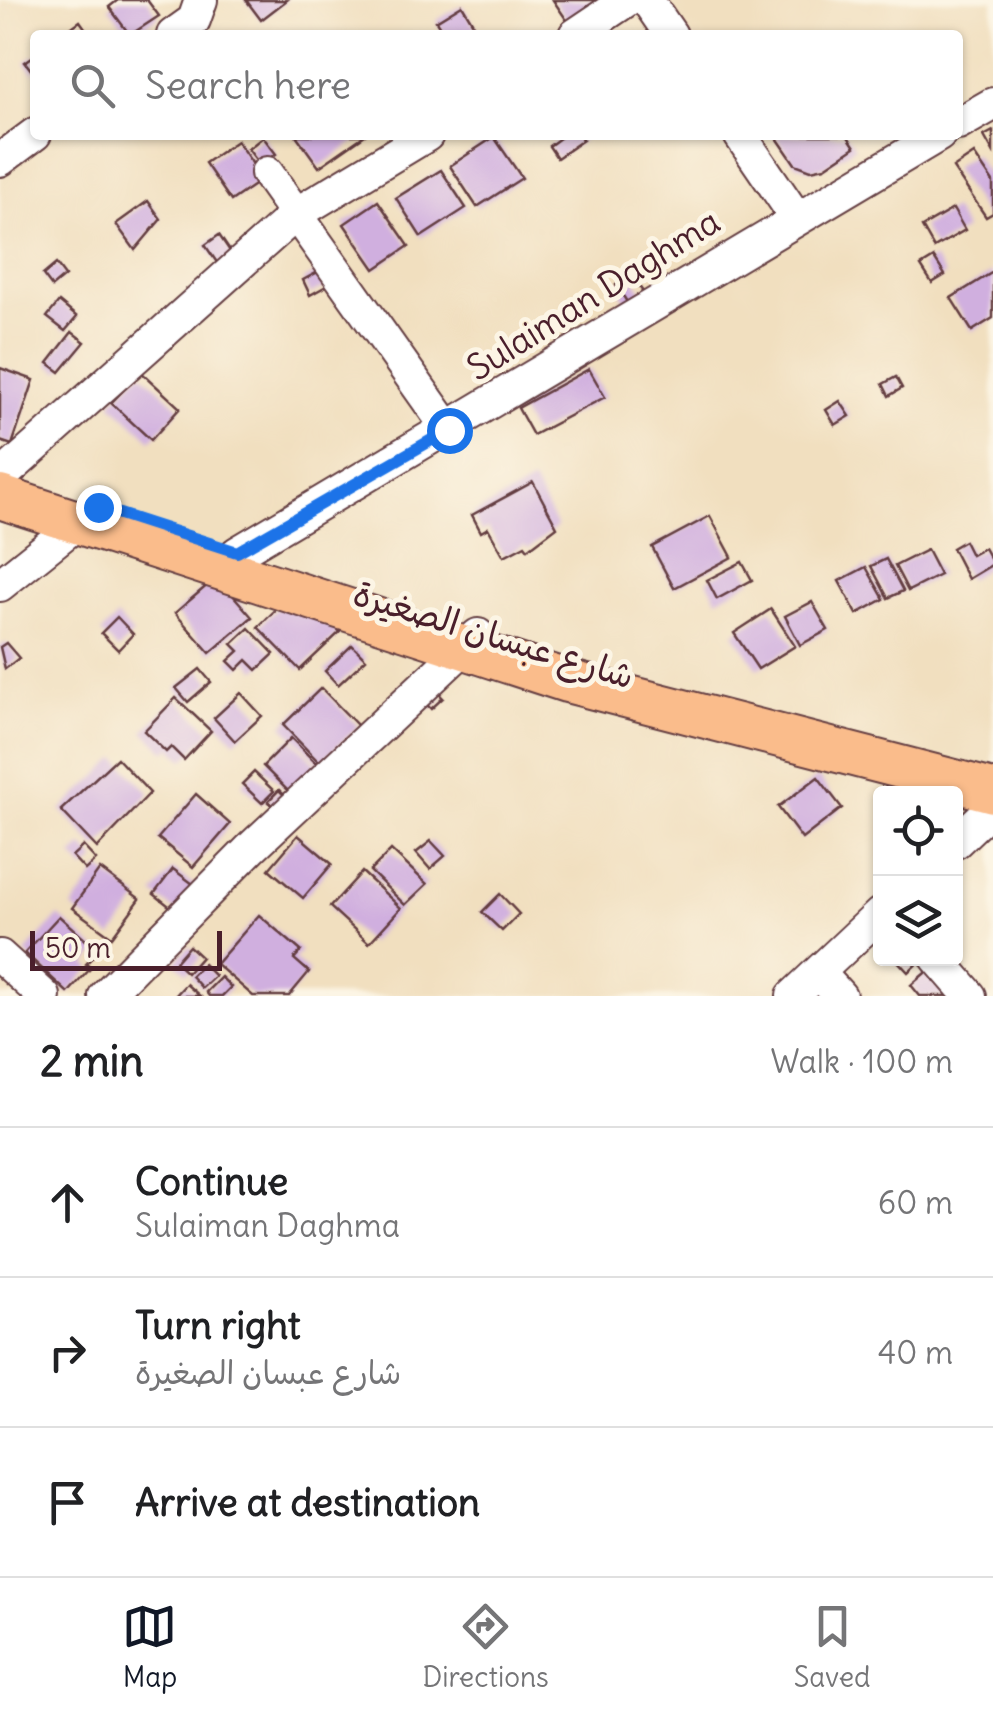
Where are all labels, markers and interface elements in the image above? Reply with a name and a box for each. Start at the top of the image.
search box [30,30,963,140]
icon: search [65,58,120,113]
text: Search here [145,62,351,109]
street label: Sulaiman Daghma [458,199,728,389]
route start [427,408,473,454]
route end [76,485,122,531]
street label: شارع عبسان الصغيرة [347,570,640,701]
map controls [873,786,963,966]
button: locate [873,786,963,876]
button: layers [873,876,963,966]
scale bar [30,926,222,970]
text: 50 m [45,930,111,966]
text: 2 min [40,1035,144,1087]
text: Walk · 100 m [770,1041,953,1082]
text: Continue [135,1158,288,1205]
icon: ahead [40,1175,95,1230]
text: 60 m [878,1182,953,1223]
text: Sulaiman Daghma [135,1205,400,1246]
text: Turn right [135,1302,301,1349]
icon: right [40,1325,95,1380]
text: 40 m [878,1332,953,1373]
text: شارع عبسان الصغيرة [135,1352,401,1393]
icon: arrive [40,1475,95,1530]
text: Arrive at destination [135,1479,480,1526]
tab: Map [122,1599,177,1695]
tab: Directions [422,1599,549,1695]
tab: Saved [794,1599,871,1695]

